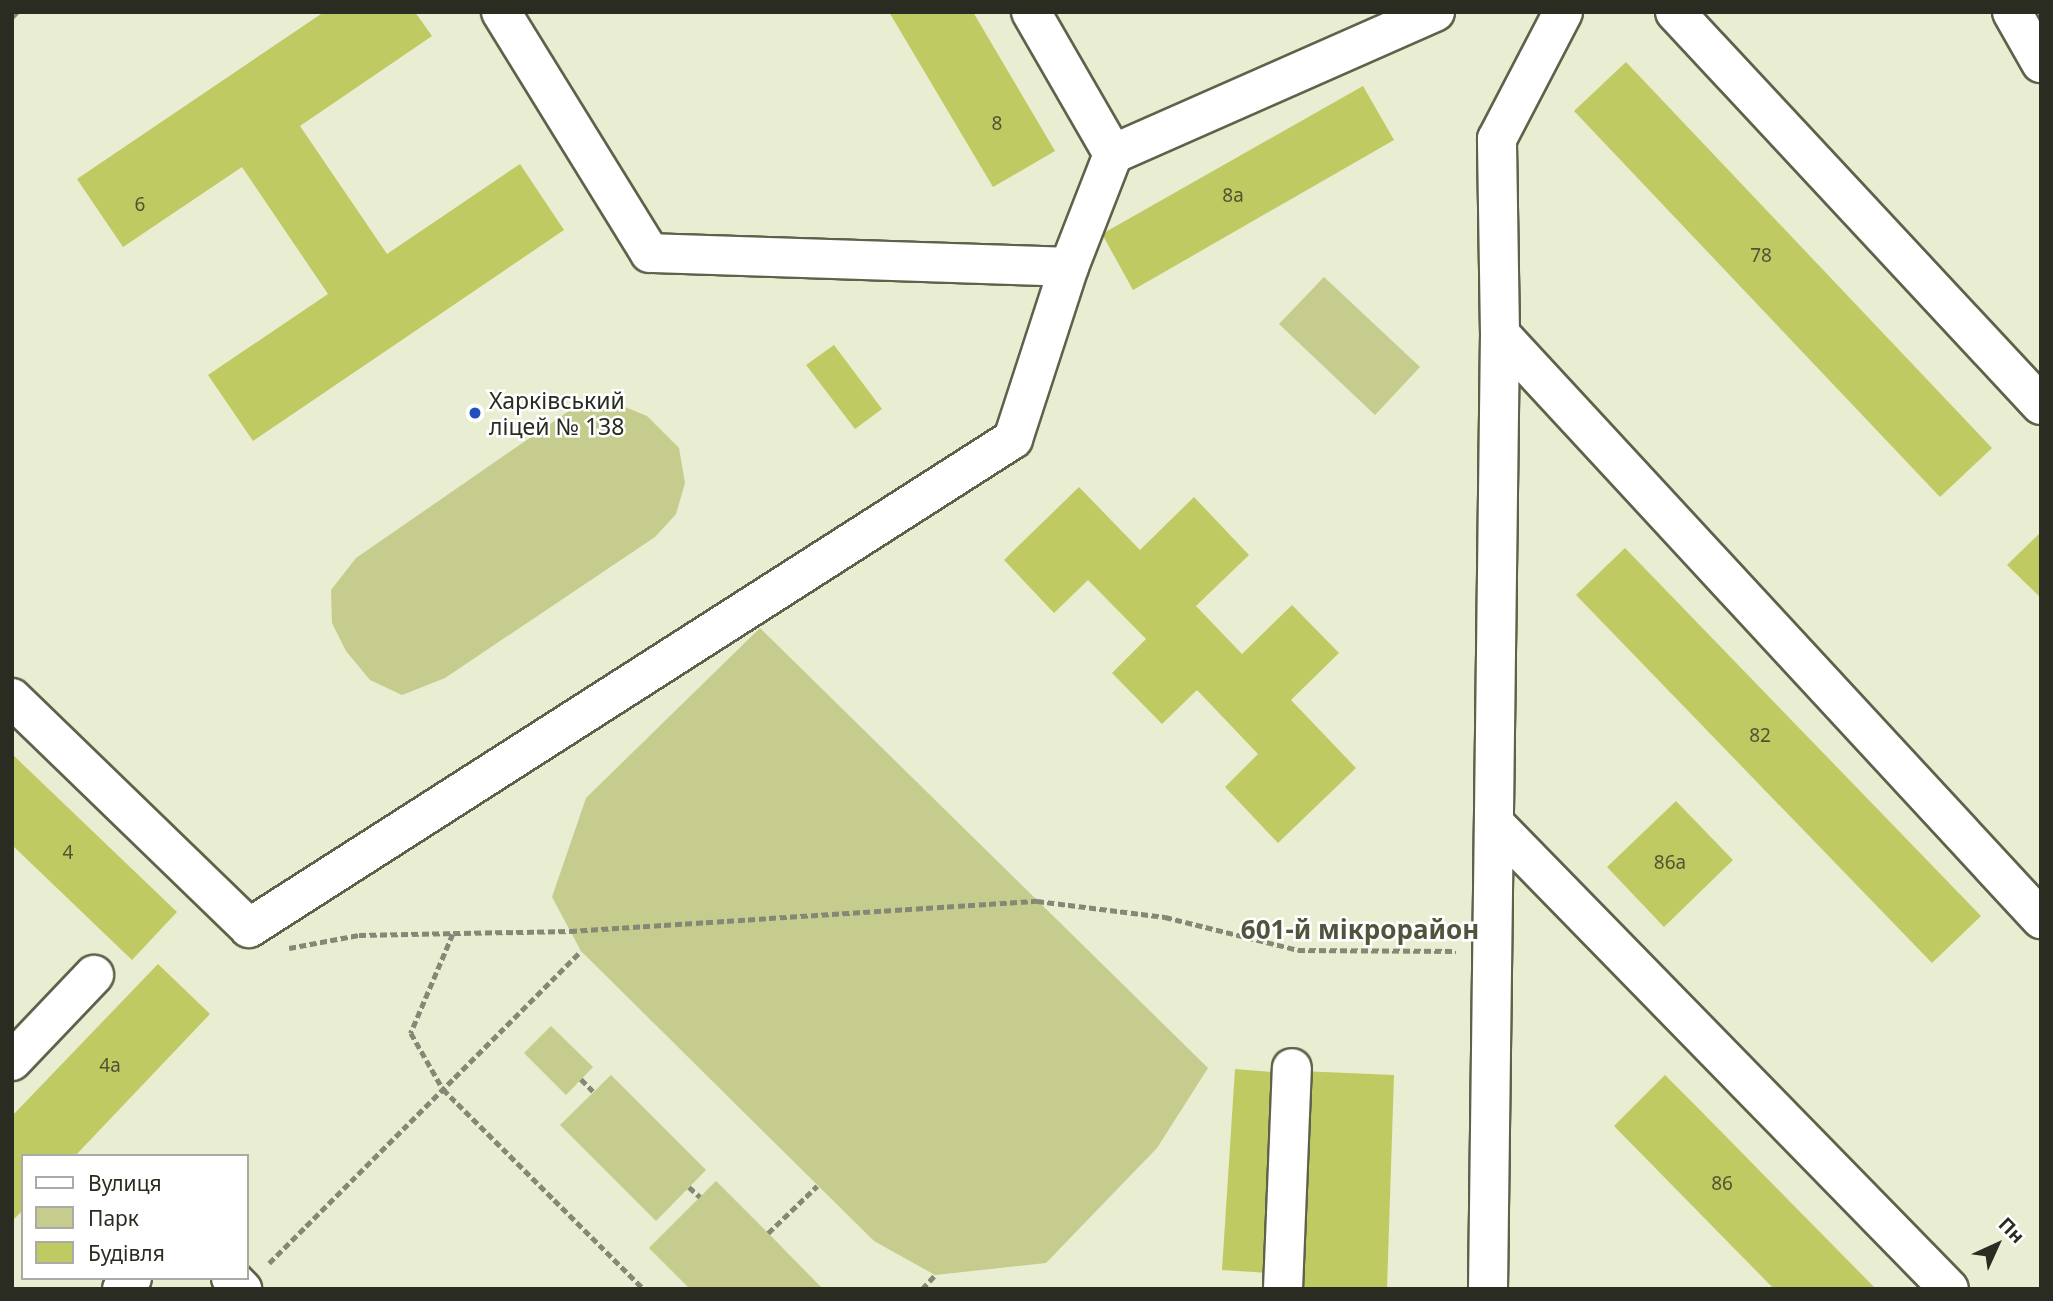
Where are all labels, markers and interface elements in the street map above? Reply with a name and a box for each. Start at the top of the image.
house number: 8 [992,113,1002,135]
house number: 8а [1222,185,1244,207]
house number: 6 [135,194,145,216]
house number: 78 [1750,245,1772,267]
place label: Харківський ліцей № 138 [489,386,625,440]
marker: Харківський ліцей № 138 [467,405,483,421]
house number: 82 [1749,725,1771,747]
house number: 4 [63,842,73,864]
house number: 86а [1654,852,1686,874]
district label: 601-й мікрорайон [1241,914,1479,946]
house number: 4а [99,1055,121,1077]
legend [21,1154,248,1280]
text: Вулиця [88,1169,162,1197]
house number: 86 [1711,1173,1733,1195]
text: Парк [88,1204,139,1232]
north arrow [1962,1210,2032,1280]
text: Пн [1993,1211,2031,1249]
text: Будівля [88,1239,165,1267]

